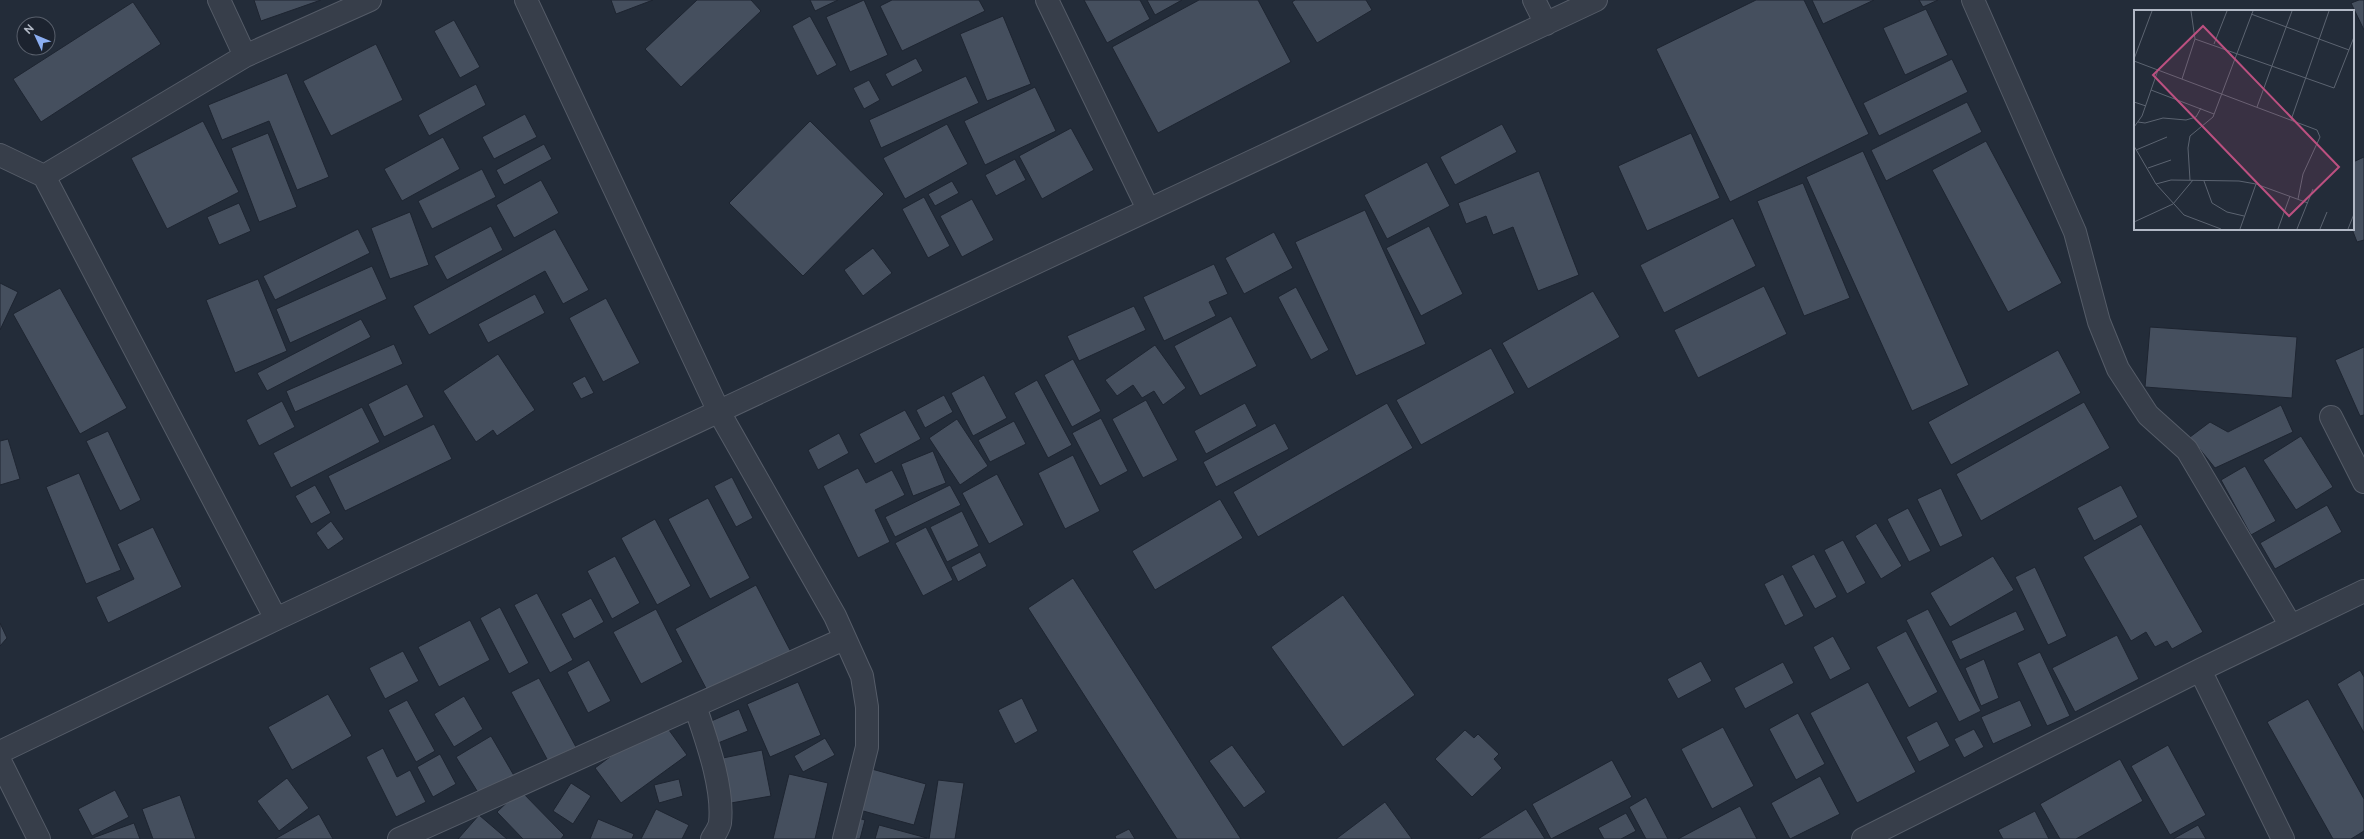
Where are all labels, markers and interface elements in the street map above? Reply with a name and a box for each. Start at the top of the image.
inset map [2134,10,2354,230]
north arrow [16,16,56,56]
text: N [22,22,37,37]

